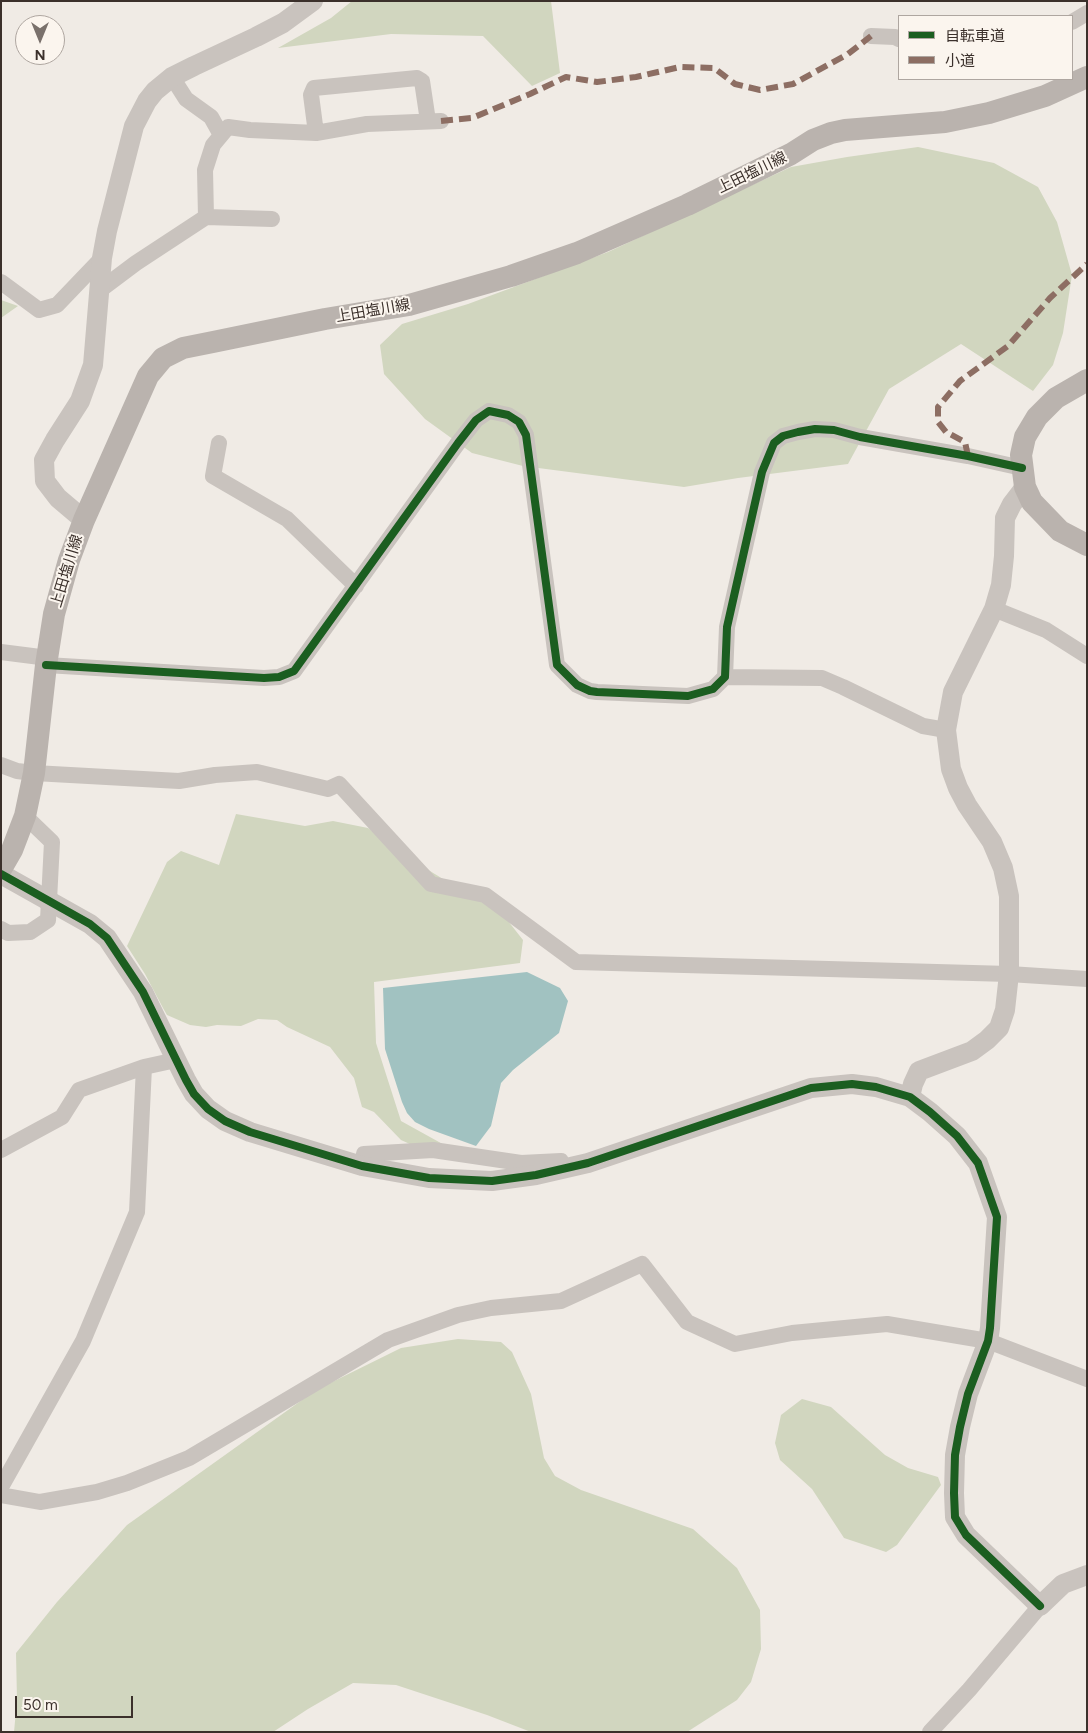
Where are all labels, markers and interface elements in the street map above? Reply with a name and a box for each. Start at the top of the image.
north arrow [15,15,65,65]
legend [898,15,1073,80]
text: 自転車道 [945,27,1005,45]
text: N [35,46,45,63]
text: 小道 [945,52,975,70]
street label: 上田塩川線 [714,148,790,198]
street label: 上田塩川線 [335,296,411,326]
street label: 上田塩川線 [47,533,87,609]
scale bar [18,1686,135,1718]
text: 50 m [23,1696,58,1714]

